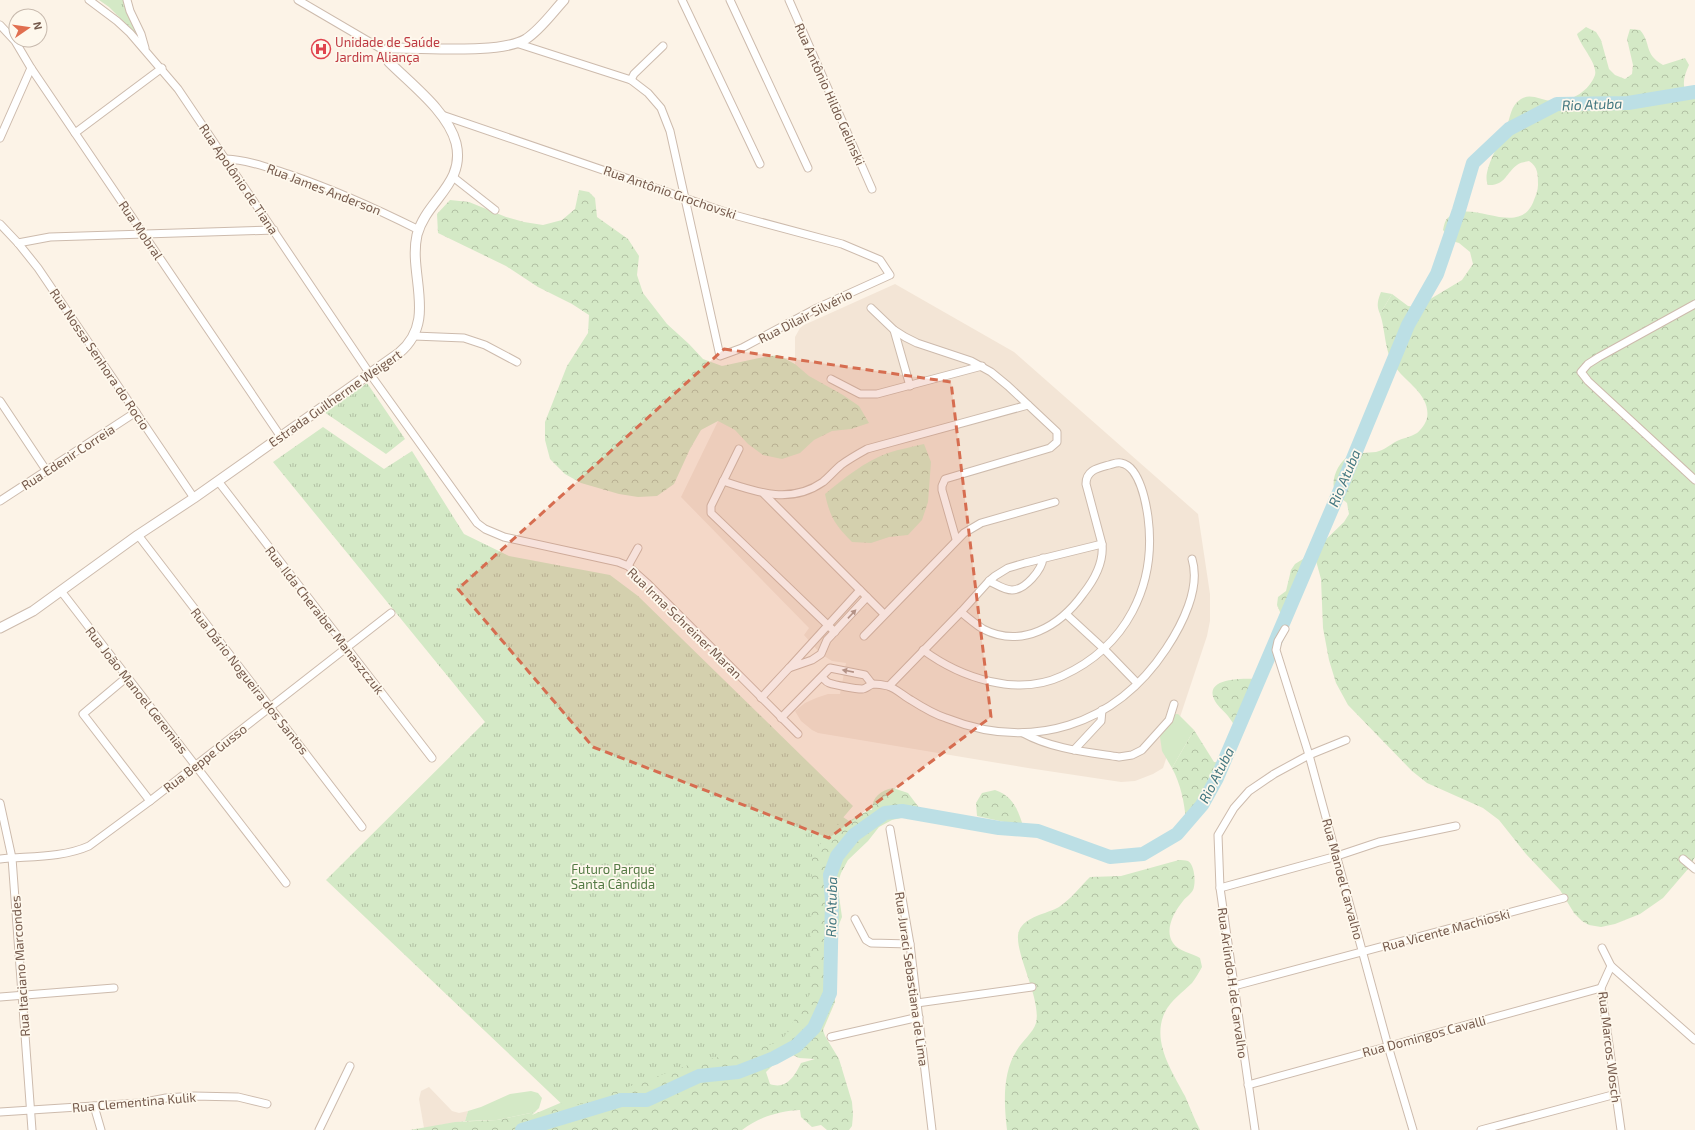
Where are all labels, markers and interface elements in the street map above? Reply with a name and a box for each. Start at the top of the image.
north arrow [8,8,48,48]
text: N [31,20,45,31]
street label: Rua Antônio Hildo Gelinski [791,20,869,168]
place label: Unidade de Saúde Jardim Aliança [335,34,440,66]
hospital icon: Unidade de Saúde Jardim Aliança [310,38,332,60]
water label: Rio Atuba [1561,94,1623,114]
street label: Rua Apolônio de Tiana [196,121,282,237]
street label: Rua James Anderson [265,160,383,218]
street label: Rua Antônio Grochovski [602,162,738,222]
street label: Rua Mobral [115,197,167,263]
street label: Rua Nossa Senhora do Rocio [47,285,153,433]
street label: Rua Dilair Silvério [755,285,855,347]
street label: Estrada Guilherme Weigert [265,346,405,450]
street label: Rua Edenir Correia [18,421,118,493]
water label: Rio Atuba [1324,447,1364,509]
street label: Rua Ilda Cheraiber Manaszczuk [262,543,388,698]
street label: Rua Irma Schreiner Maran [624,564,746,682]
street label: Rua Dário Nogueira dos Santos [188,604,312,758]
one-way arrow [847,609,857,619]
street label: Rua João Manoel Geremias [82,623,192,757]
one-way arrow [842,668,854,674]
street label: Rua Beppe Gusso [160,720,250,796]
water label: Rio Atuba [1195,744,1237,806]
street label: Rua Manoel Carvalho [1319,817,1367,941]
park label: Futuro Parque Santa Cândida [571,861,655,892]
water label: Rio Atuba [822,877,840,937]
street label: Rua Juraci Sebastiana de Lima [892,891,932,1067]
street label: Rua Itaciano Marcondes [7,895,33,1037]
street label: Rua Vicente Machioski [1380,905,1512,955]
street label: Rua Arlindo H de Carvalho [1214,906,1252,1060]
street label: Rua Marcos Wosch [1595,990,1625,1104]
street label: Rua Domingos Cavalli [1360,1012,1488,1060]
street label: Rua Clementina Kulik [71,1089,197,1115]

